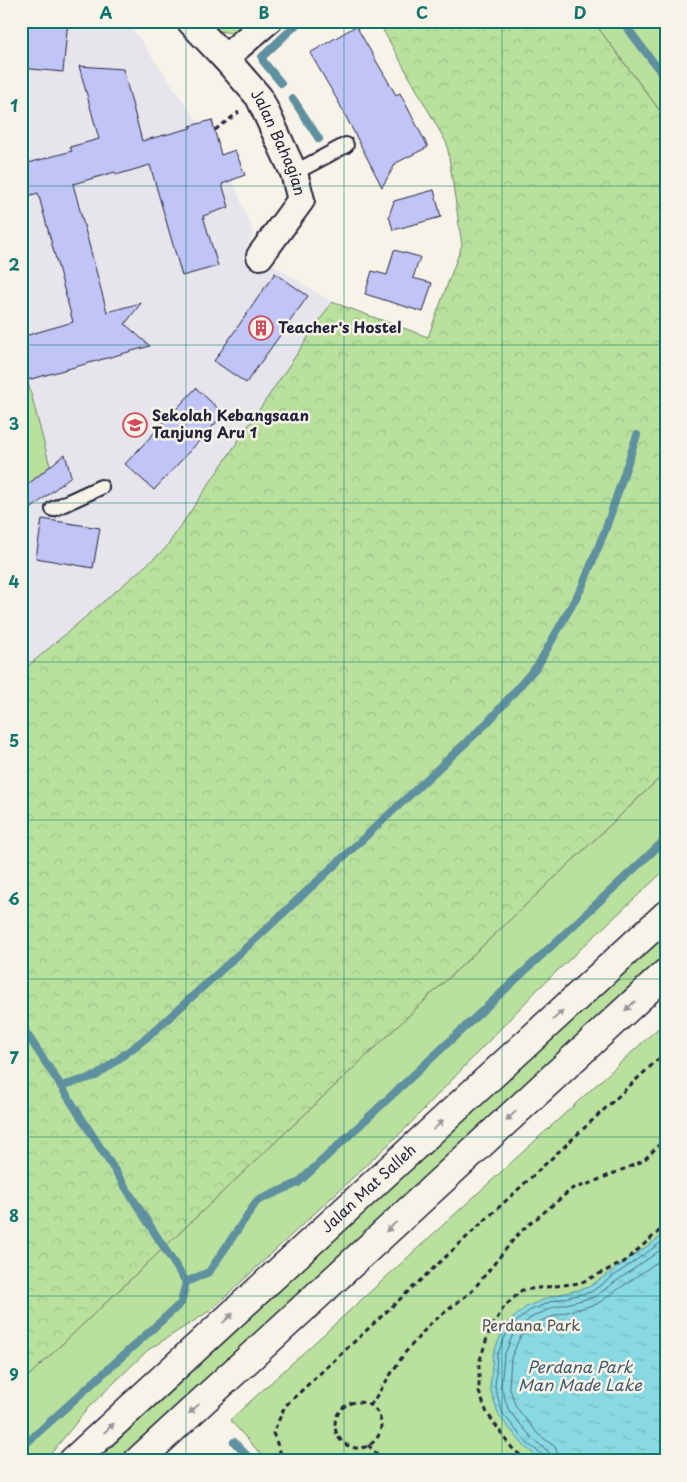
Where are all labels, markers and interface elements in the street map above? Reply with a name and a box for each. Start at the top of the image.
text: A [100,0,113,24]
text: B [259,0,270,24]
text: C [416,0,428,24]
text: D [574,0,586,24]
street label: Jalan Bahagian [246,83,312,198]
text: 1 [10,93,18,117]
text: 2 [8,252,20,276]
building icon: Teacher's Hostel [248,315,274,341]
place label: Teacher's Hostel [278,315,401,338]
place label: Sekolah Kebangsaan Tanjung Aru 1 [152,403,309,443]
text: 3 [9,411,19,435]
school or university icon: Sekolah Kebangsaan Tanjung Aru 1 [122,412,148,438]
text: 4 [9,569,20,593]
text: 5 [9,728,19,752]
text: 6 [8,886,20,910]
one-way arrow [624,1000,636,1012]
one-way arrow [552,1009,564,1021]
text: 7 [9,1045,19,1069]
one-way arrow [504,1111,517,1122]
one-way arrow [432,1119,444,1131]
street label: Jalan Mat Salleh [315,1138,420,1237]
text: 8 [9,1203,19,1227]
one-way arrow [386,1221,398,1233]
one-way arrow [222,1312,234,1324]
park label: Perdana Park [482,1313,580,1336]
water label: Perdana Park Man Made Lake [518,1354,643,1396]
text: 9 [9,1362,19,1386]
one-way arrow [189,1403,201,1415]
one-way arrow [102,1422,114,1434]

